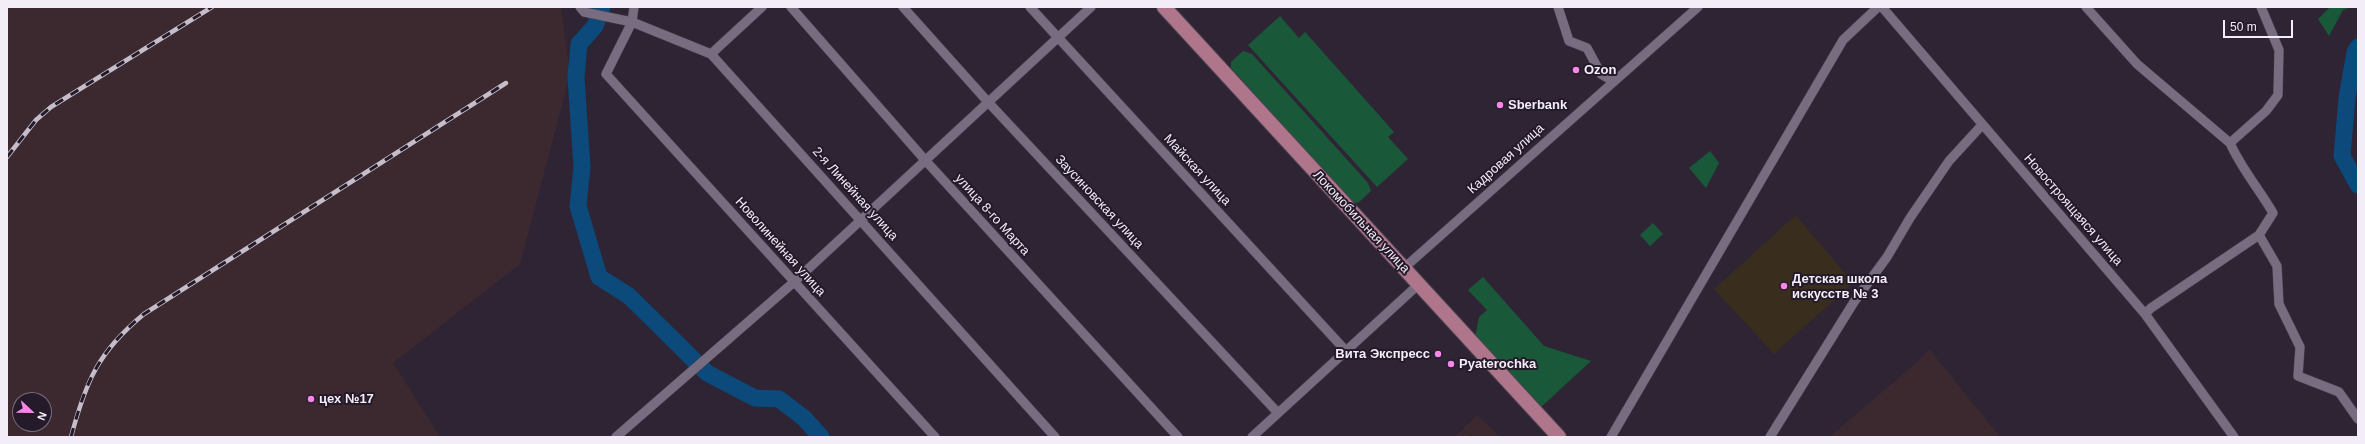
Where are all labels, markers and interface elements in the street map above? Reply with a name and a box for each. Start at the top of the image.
scale bar [2225,12,2295,38]
text: 50 m [2230,20,2257,34]
place label: Ozon [1584,62,1616,78]
marker: Ozon [1571,65,1581,75]
place label: Sberbank [1508,97,1567,113]
marker: Sberbank [1495,100,1505,110]
street label: Кадровая улица [1465,121,1547,197]
street label: Майская улица [1160,131,1234,209]
street label: 2-я Линейная улица [809,144,901,244]
street label: Новостроящаяся улица [2020,151,2126,269]
street label: Заусиновская улица [1052,152,1146,252]
street label: Локомобильная улица [1309,167,1413,277]
street label: улица 8-го Марта [951,171,1033,259]
street label: Новолинейная улица [731,194,829,300]
place label: Детская школа искусств № 3 [1792,271,1887,302]
marker: Детская школа искусств № 3 [1779,281,1789,291]
place label: Вита Экспресс [1335,346,1430,362]
marker: Вита Экспресс [1433,349,1443,359]
place label: Pyaterochka [1459,356,1536,372]
marker: Pyaterochka [1446,359,1456,369]
place label: цех №17 [319,391,374,407]
north arrow [12,392,52,432]
marker: цех №17 [306,394,316,404]
text: N [35,410,49,422]

